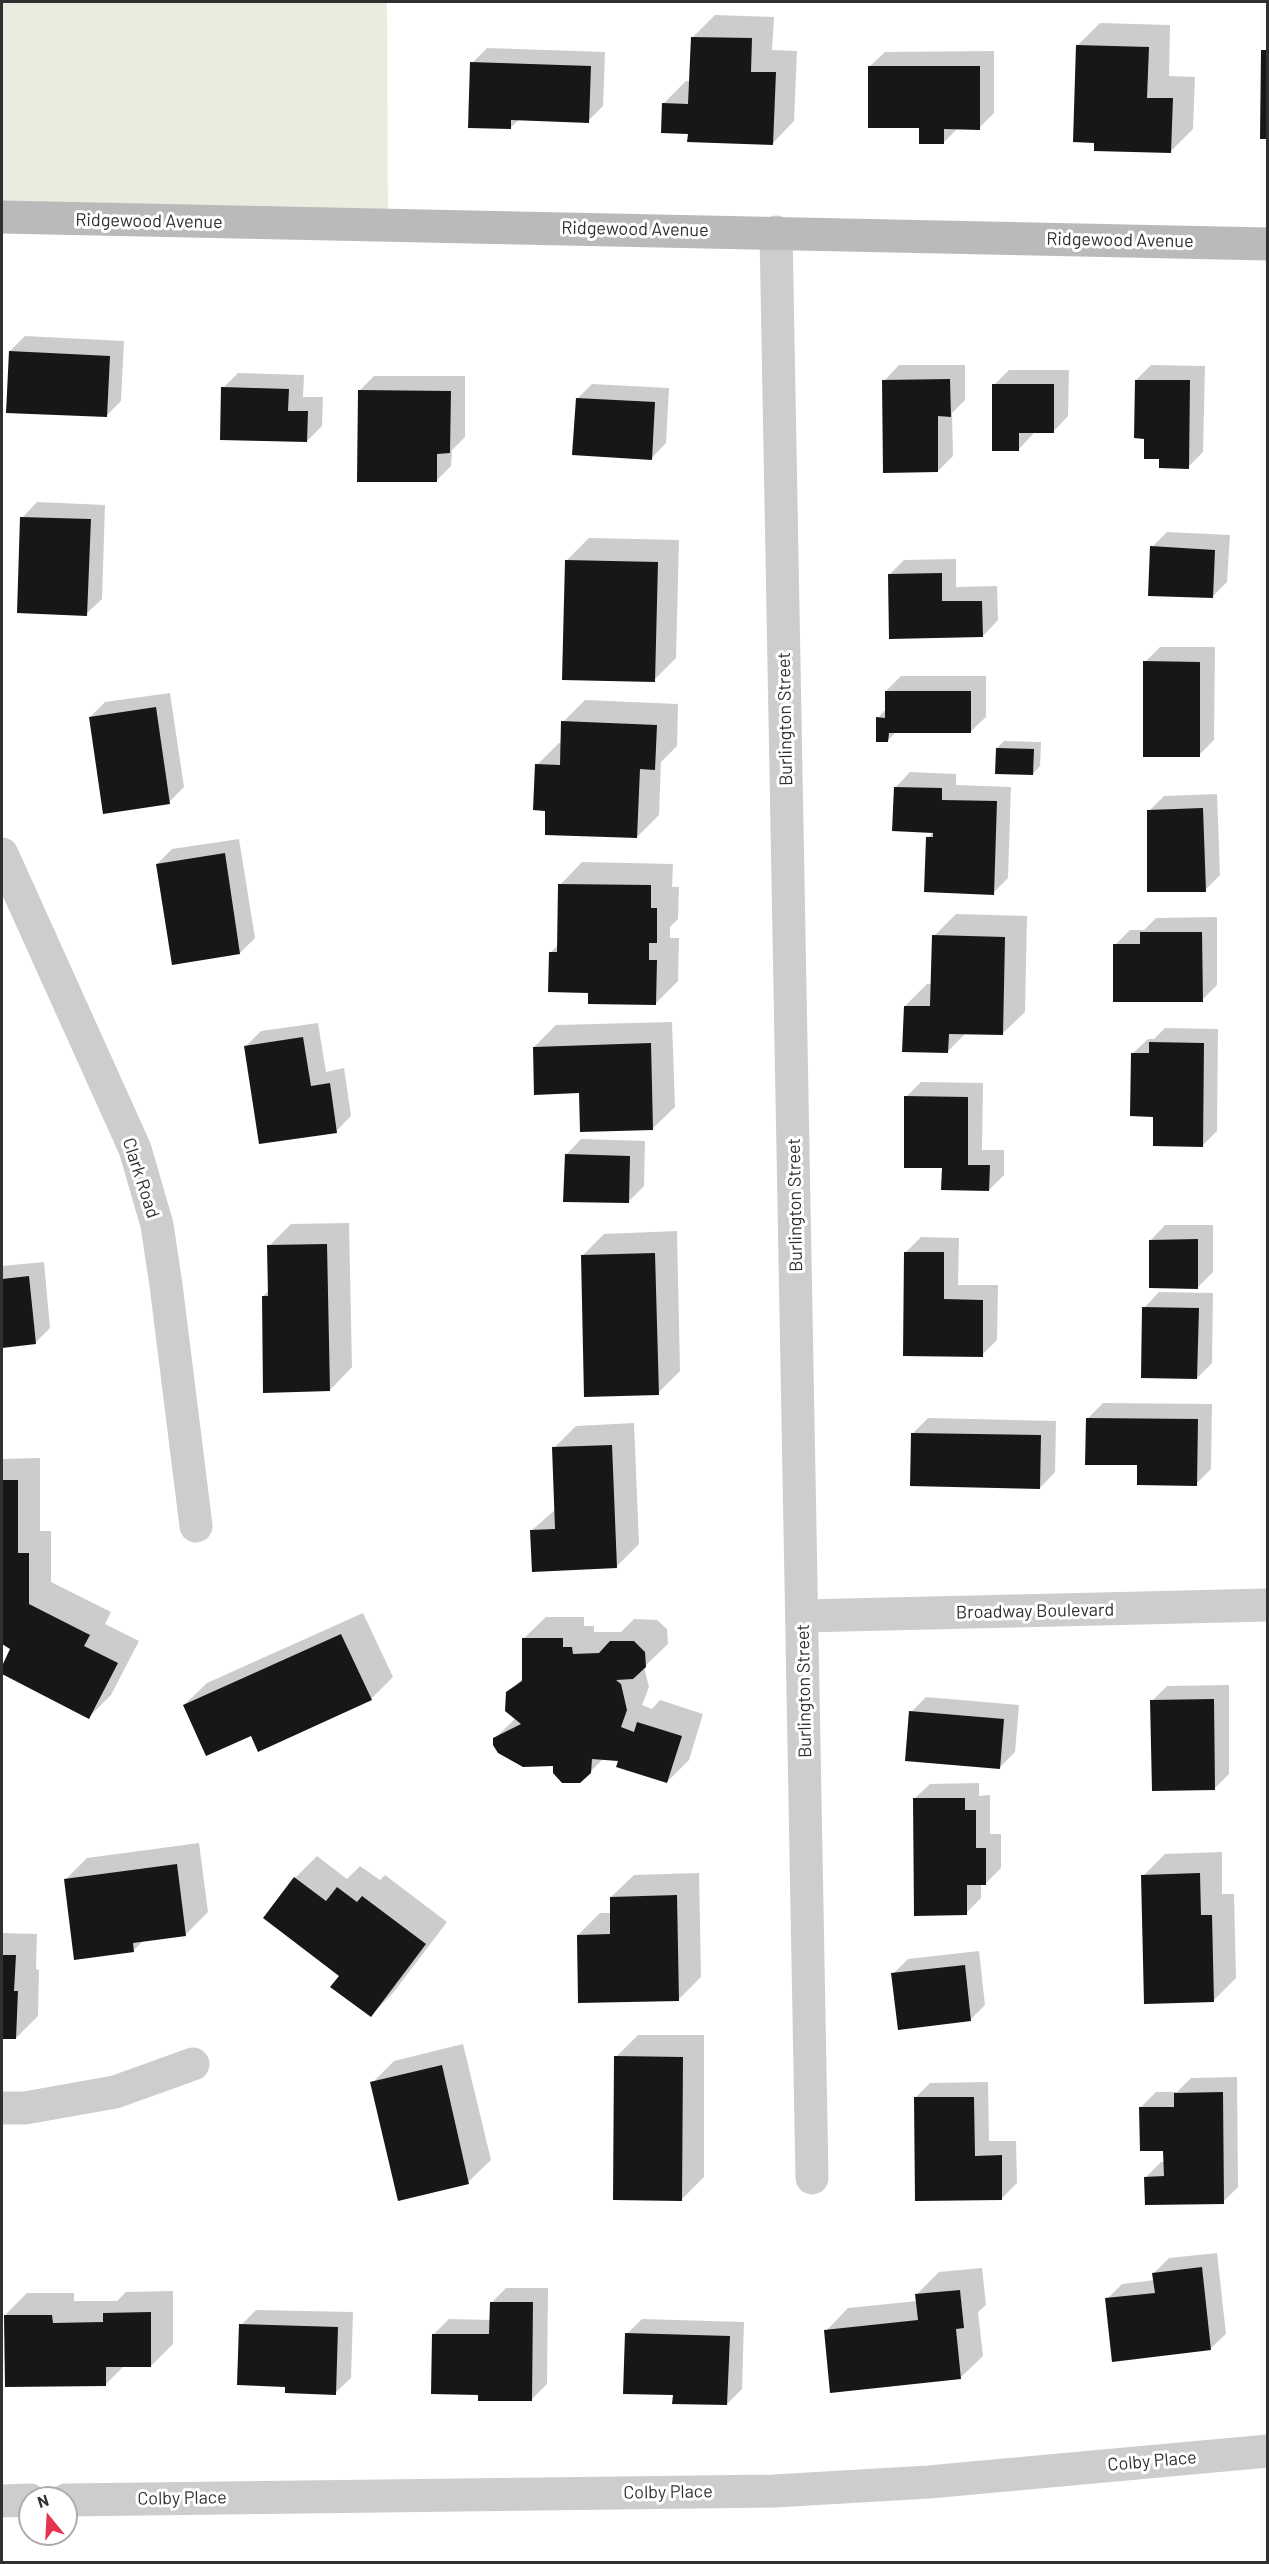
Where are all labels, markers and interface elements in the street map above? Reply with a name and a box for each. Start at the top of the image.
street label: Ridgewood Avenue [75,209,223,233]
street label: Ridgewood Avenue [561,217,709,241]
street label: Ridgewood Avenue [1046,228,1194,252]
street label: Burlington Street [773,652,797,786]
street label: Clark Road [118,1135,164,1221]
street label: Burlington Street [783,1138,807,1272]
street label: Broadway Boulevard [956,1599,1114,1623]
street label: Burlington Street [792,1624,816,1758]
street label: Colby Place [1107,2446,1197,2476]
street label: Colby Place [623,2480,713,2504]
north arrow [18,2486,78,2546]
street label: Colby Place [137,2486,227,2510]
text: N [35,2490,51,2511]

